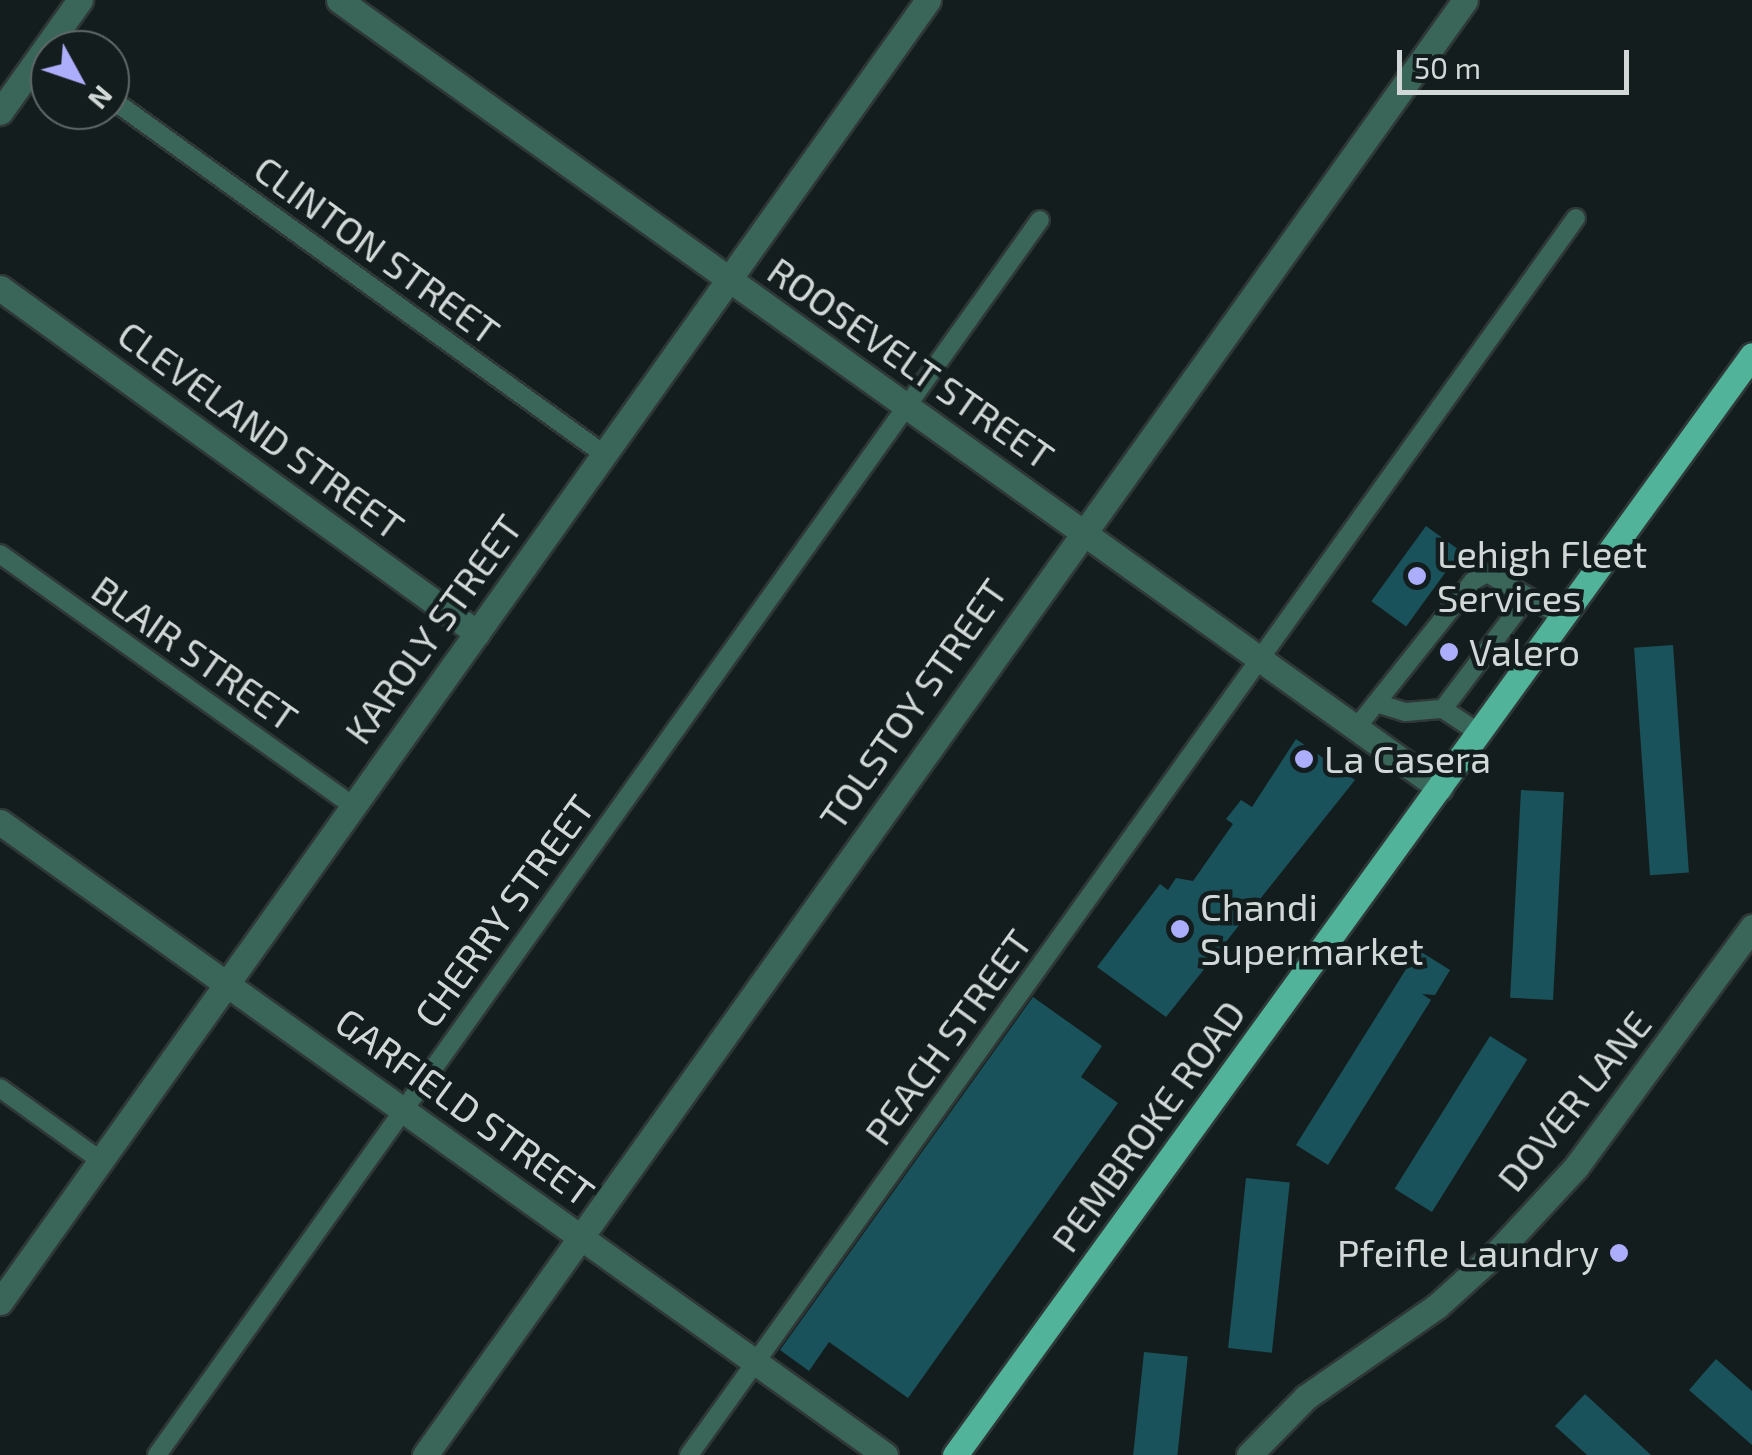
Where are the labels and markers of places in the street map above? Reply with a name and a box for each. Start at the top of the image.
place label: Lehigh Fleet Services [1437,531,1647,620]
marker: Lehigh Fleet Services [1406,565,1428,587]
place label: Valero [1469,629,1580,675]
marker: Valero [1438,641,1460,663]
place label: La Casera [1324,736,1491,782]
marker: La Casera [1293,748,1315,770]
place label: Chandi Supermarket [1200,884,1424,974]
marker: Chandi Supermarket [1169,918,1191,940]
place label: Pfeifle Laundry [1337,1230,1599,1276]
marker: Pfeifle Laundry [1608,1242,1630,1264]

